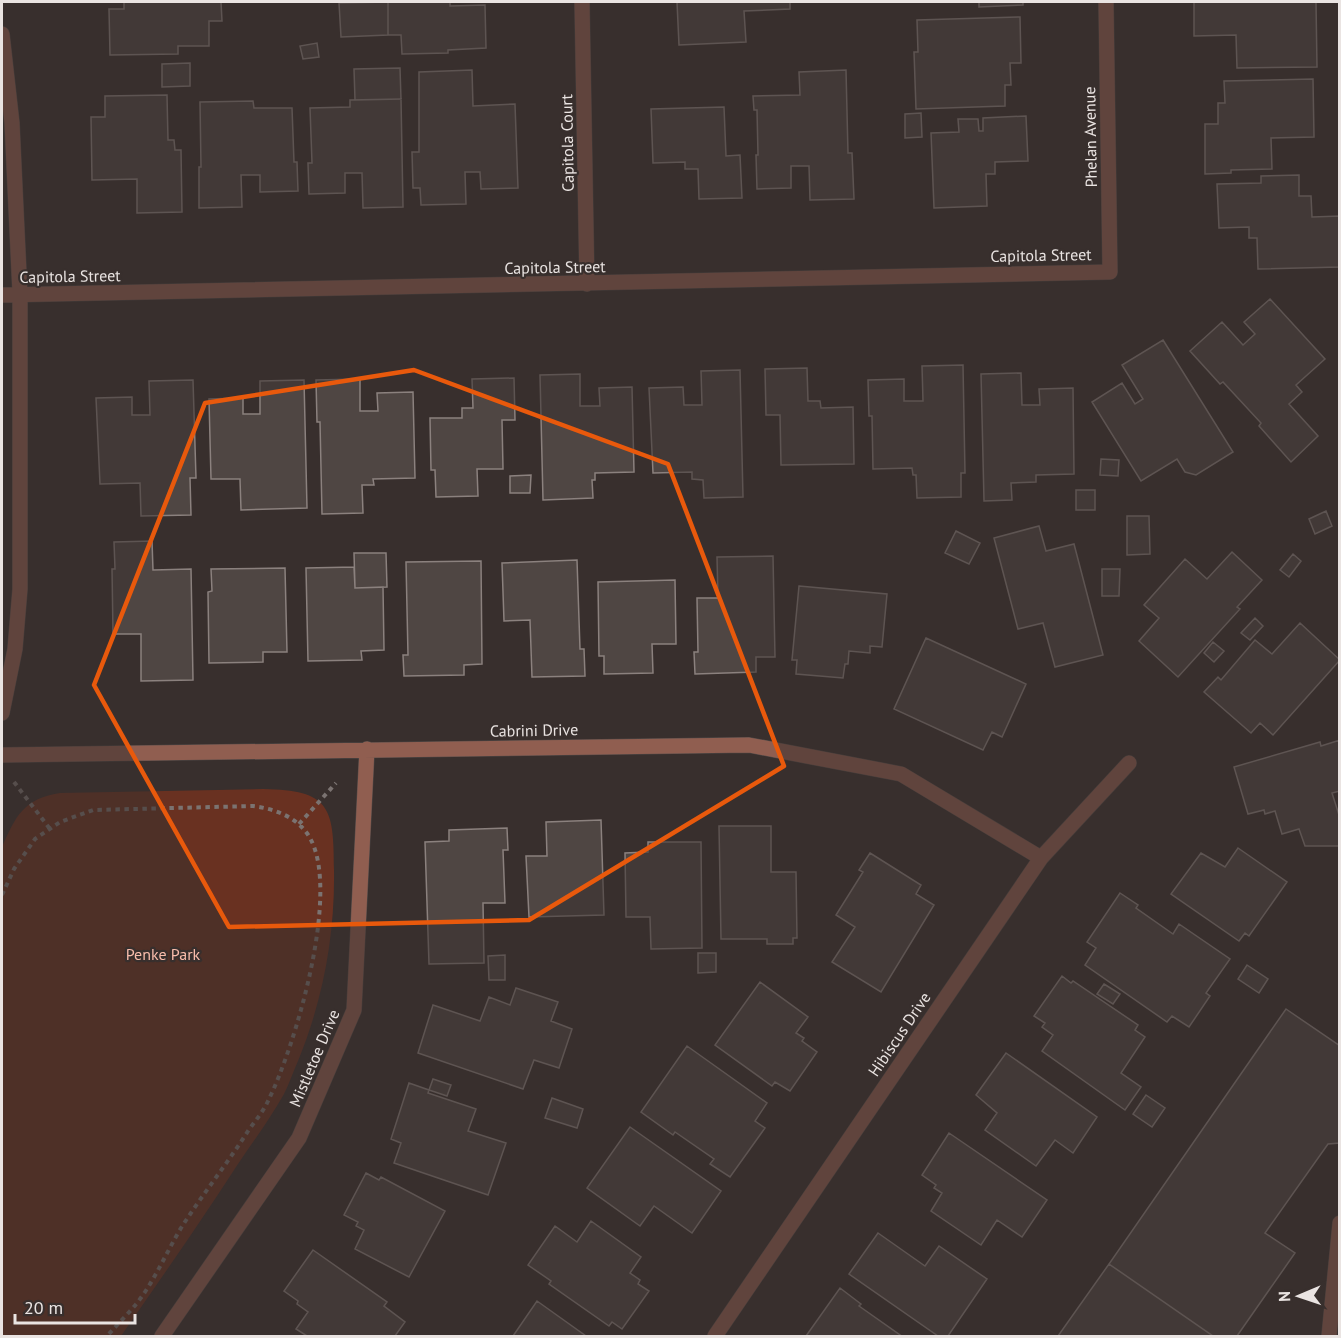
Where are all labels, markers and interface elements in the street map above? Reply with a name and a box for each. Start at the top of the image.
street label: Phelan Avenue [1079,86,1101,188]
street label: Capitola Court [556,93,578,192]
street label: Capitola Street [990,244,1092,266]
street label: Capitola Street [504,256,606,278]
street label: Capitola Street [19,265,121,287]
street label: Cabrini Drive [490,719,578,741]
park label: Penke Park [126,944,201,964]
street label: Hibiscus Drive [863,988,935,1080]
street label: Mistletoe Drive [284,1006,344,1110]
north arrow [1269,1266,1329,1326]
scale bar [15,1287,135,1325]
text: N [1274,1291,1294,1302]
text: 20 m [24,1296,63,1319]

